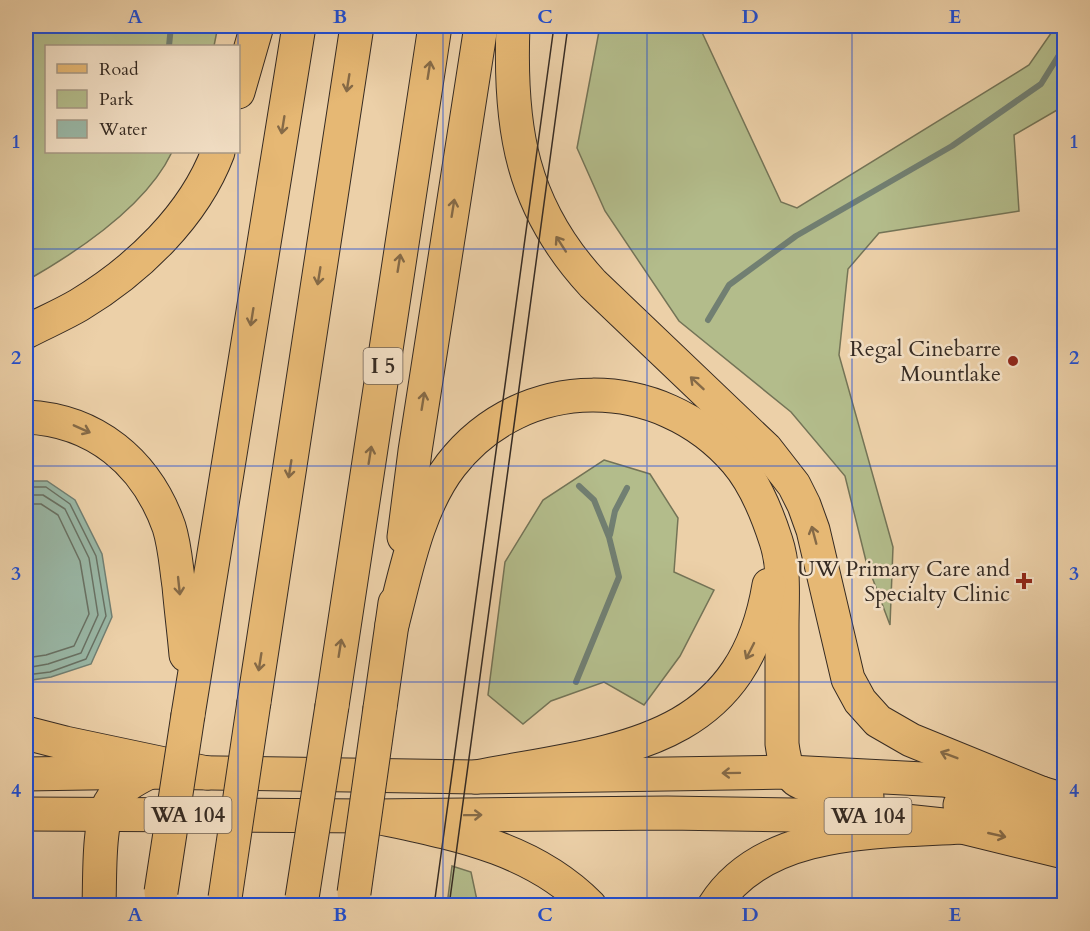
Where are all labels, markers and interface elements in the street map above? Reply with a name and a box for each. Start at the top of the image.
text: A [127,3,143,30]
text: B [333,3,347,30]
text: C [537,3,553,30]
text: D [741,3,759,30]
text: E [949,3,961,30]
legend [45,45,240,153]
text: Road [99,57,139,82]
one-way arrow [423,60,434,80]
one-way arrow [343,73,354,93]
text: Park [99,87,134,112]
one-way arrow [277,114,288,134]
text: Water [98,117,148,142]
text: 1 [11,128,21,155]
text: 1 [1069,128,1079,155]
one-way arrow [447,199,458,219]
one-way arrow [555,236,567,252]
one-way arrow [394,253,405,273]
one-way arrow [313,266,324,285]
one-way arrow [246,307,257,327]
place label: Regal Cinebarre Mountlake [850,334,1001,389]
text: 2 [11,344,21,371]
text: 2 [1069,344,1079,371]
road number: I 5 [364,348,403,384]
marker: Regal Cinebarre Mountlake [1006,354,1020,368]
one-way arrow [689,376,704,390]
one-way arrow [417,392,428,411]
one-way arrow [73,424,91,435]
one-way arrow [364,446,375,466]
one-way arrow [284,459,295,478]
one-way arrow [808,525,819,544]
place label: UW Primary Care and Specialty Clinic [797,554,1010,609]
text: 3 [11,560,21,587]
text: 3 [1069,560,1079,587]
marker: UW Primary Care and Specialty Clinic [1015,572,1033,590]
one-way arrow [174,576,185,596]
one-way arrow [335,639,346,659]
one-way arrow [744,642,756,659]
one-way arrow [255,651,266,671]
one-way arrow [940,748,958,759]
one-way arrow [721,767,741,779]
text: 4 [11,777,21,804]
text: 4 [1069,777,1079,804]
road number: WA 104 [144,797,231,833]
road number: WA 104 [824,798,912,834]
one-way arrow [462,809,482,821]
one-way arrow [987,830,1006,841]
text: A [127,901,143,928]
text: B [333,901,347,928]
text: C [537,901,553,928]
text: D [741,901,759,928]
text: E [949,901,961,928]

